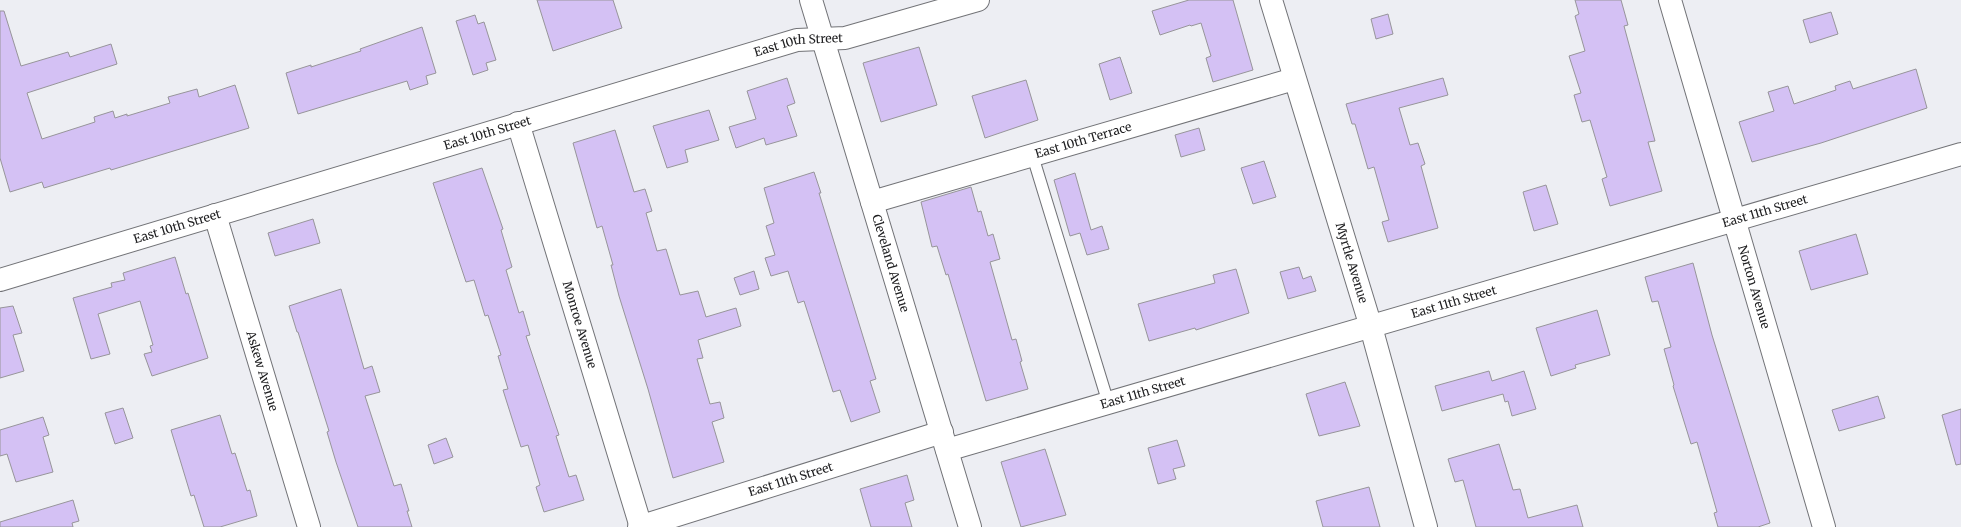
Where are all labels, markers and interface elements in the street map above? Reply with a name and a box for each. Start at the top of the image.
street label: East 10th Street [752,30,843,60]
street label: East 10th Street [442,112,533,153]
street label: East 10th Terrace [1033,119,1133,161]
street label: East 11th Street [1720,191,1809,230]
street label: East 10th Street [132,206,223,246]
street label: Cleveland Avenue [869,212,913,314]
street label: Myrtle Avenue [1333,221,1371,305]
street label: Norton Avenue [1735,243,1774,330]
street label: Monroe Avenue [560,279,600,370]
street label: East 11th Street [1409,282,1498,321]
street label: Askew Avenue [243,328,282,413]
street label: East 11th Street [1098,373,1187,412]
street label: East 11th Street [746,459,835,499]

